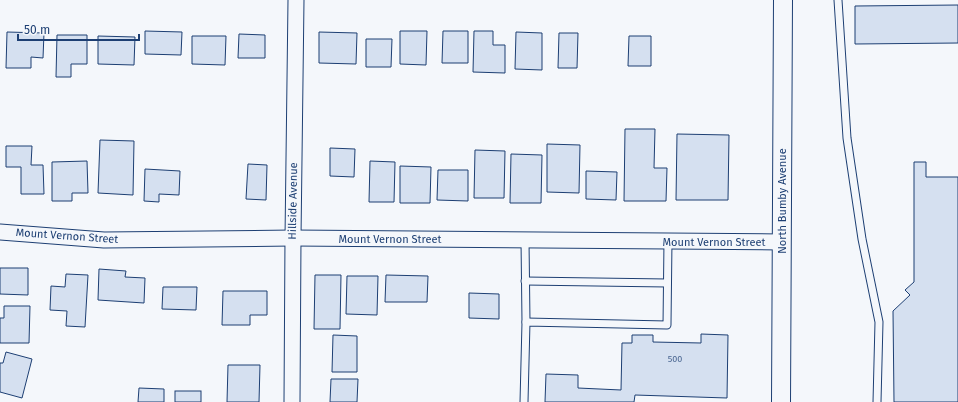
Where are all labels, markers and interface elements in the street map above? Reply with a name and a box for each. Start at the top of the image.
scale bar [18,16,139,42]
text: 50 m [24,23,50,37]
street label: North Bumby Avenue [776,148,789,254]
street label: Hillside Avenue [286,162,300,240]
street label: Mount Vernon Street [15,226,119,246]
street label: Mount Vernon Street [339,233,441,246]
street label: Mount Vernon Street [663,236,765,249]
house number: 500 [668,354,682,364]

